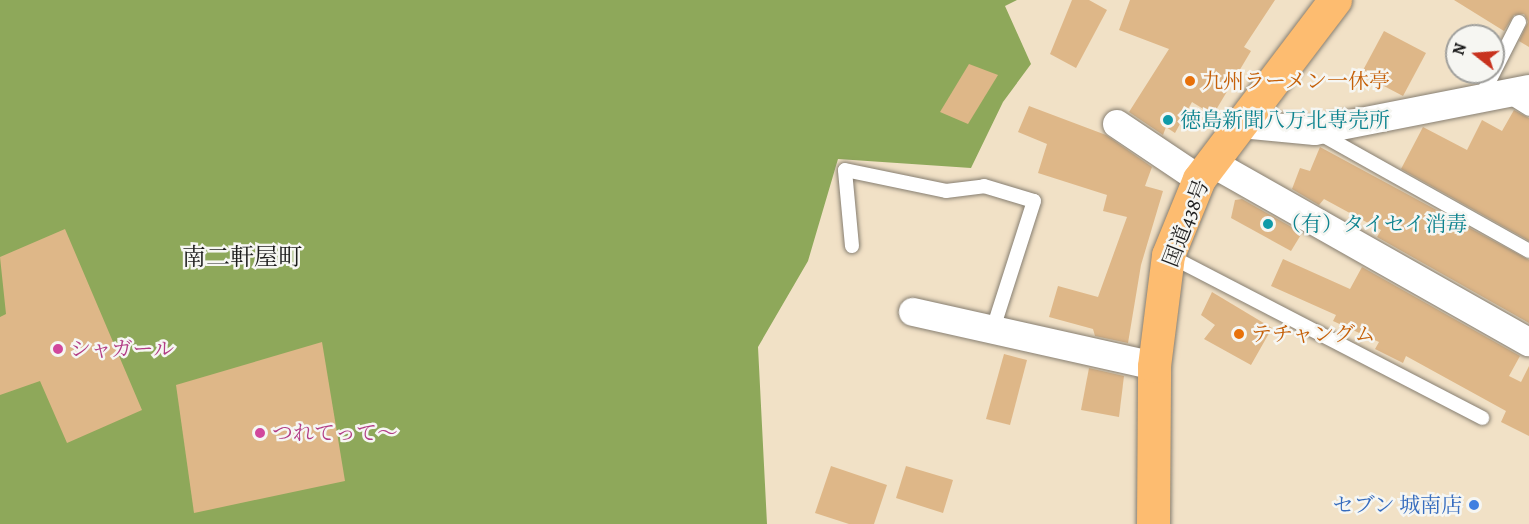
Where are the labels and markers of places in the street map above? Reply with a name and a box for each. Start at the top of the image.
place label: 九州ラーメン一休亭 [1202,68,1391,94]
marker: 九州ラーメン一休亭 [1183,74,1197,88]
place label: 徳島新聞八万北専売所 [1180,107,1390,133]
marker: 徳島新聞八万北専売所 [1161,113,1175,127]
place label: （有）タイセイ消毒 [1280,211,1469,237]
marker: （有）タイセイ消毒 [1261,217,1275,231]
place label: テチャングム [1251,321,1377,347]
marker: テチャングム [1232,327,1246,341]
place label: シャガール [70,336,175,362]
marker: シャガール [51,342,65,356]
place label: つれてって～ [272,420,398,446]
marker: つれてって～ [253,426,267,440]
place label: セブン 城南店 [1332,492,1462,518]
marker: セブン 城南店 [1467,498,1481,512]

